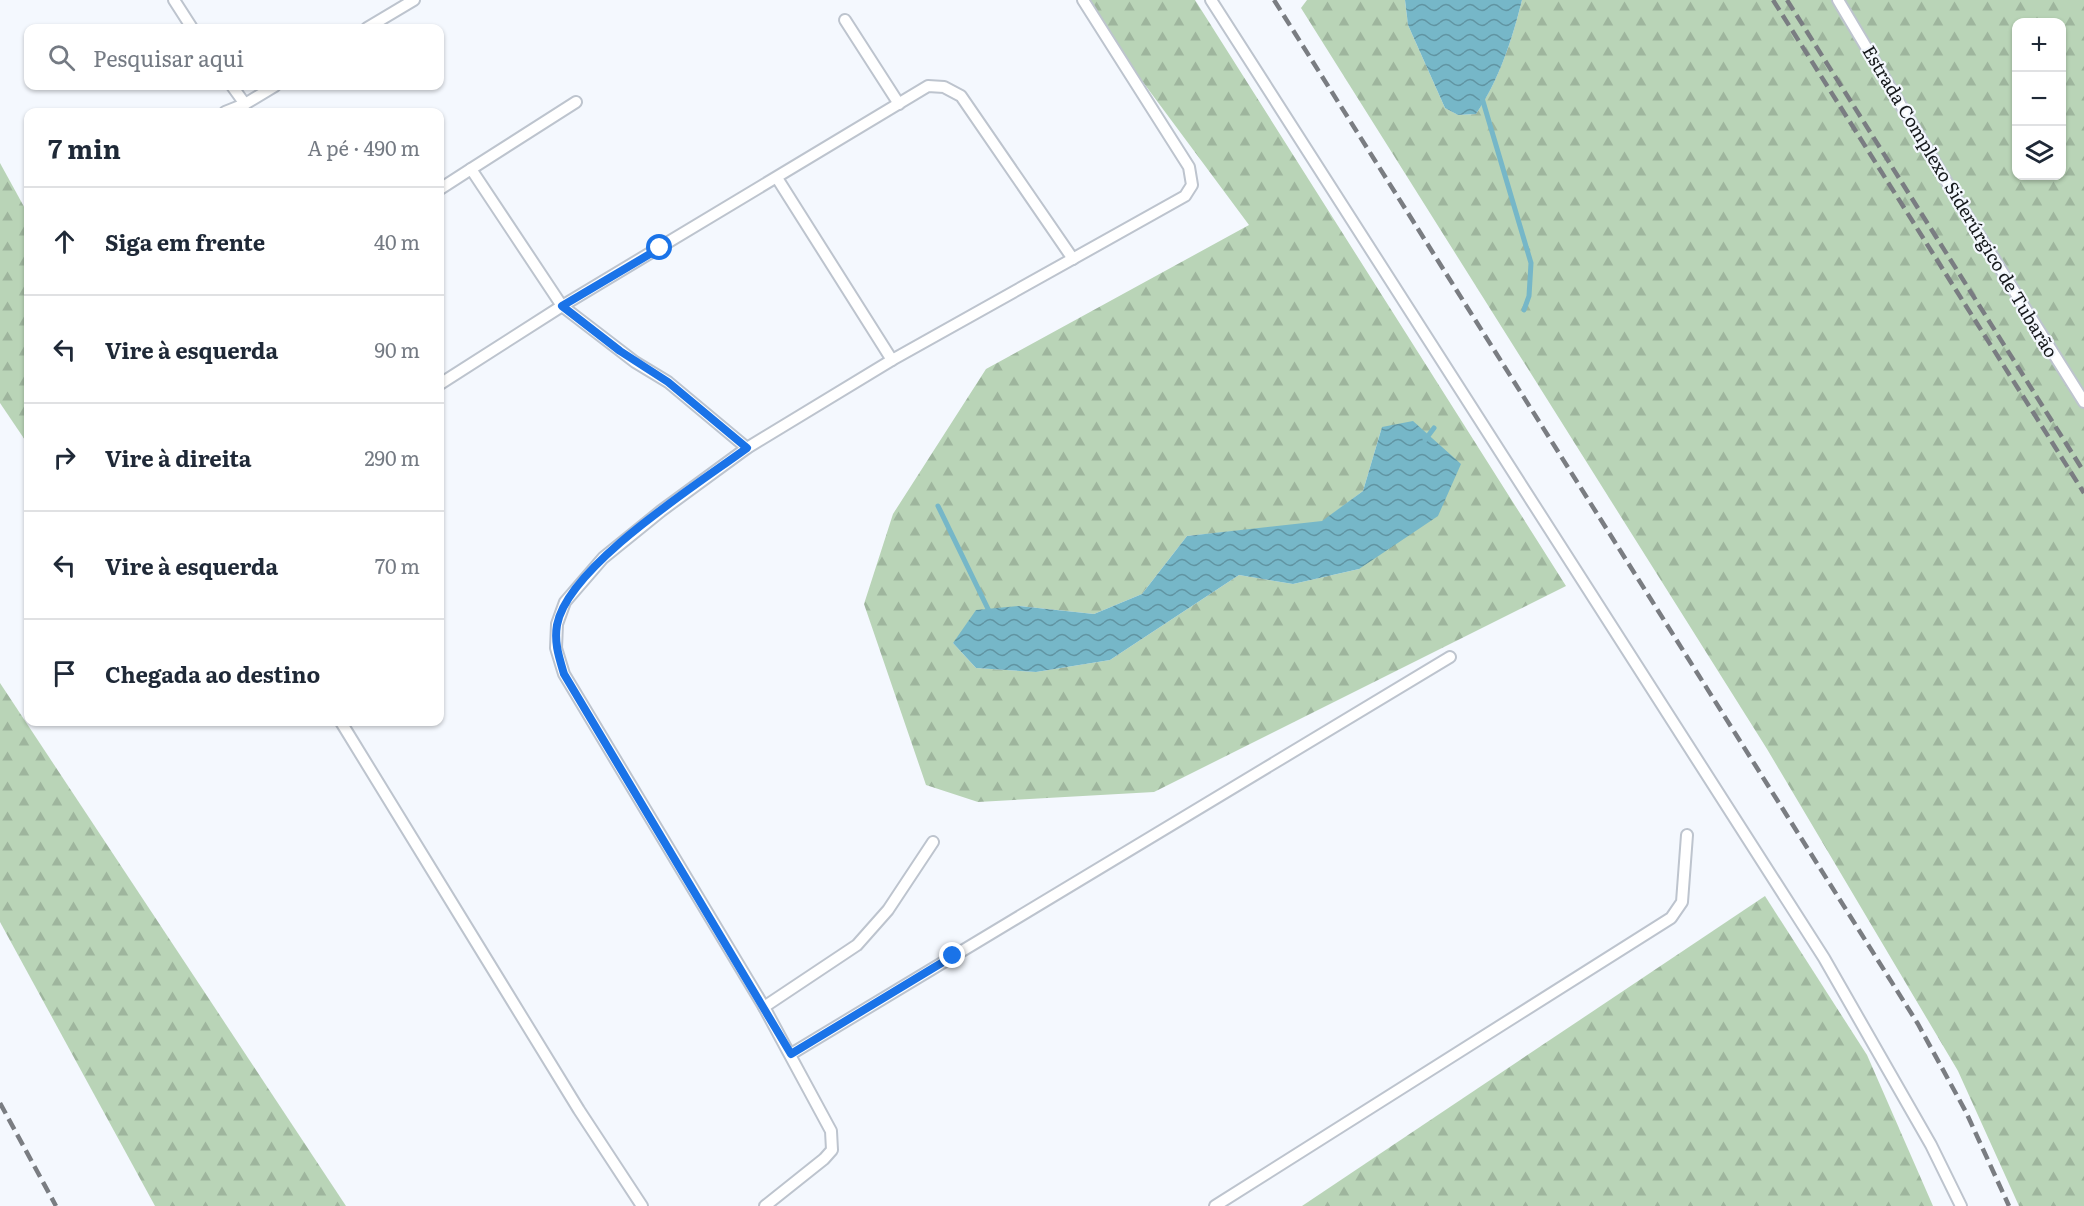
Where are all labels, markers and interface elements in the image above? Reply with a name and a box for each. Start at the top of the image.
map controls [2012,18,2066,180]
button: + [2012,18,2066,72]
search box [24,24,444,90]
street label: Estrada Complexo Siderúrgico de Tubarão [1857,40,2065,362]
icon: search [45,41,78,74]
text: Pesquisar aqui [93,41,244,74]
button: − [2012,72,2066,126]
button: layers [2012,126,2066,180]
text: 7 min [48,128,121,167]
text: A pé · 490 m [307,132,420,162]
icon: ahead [48,225,81,258]
text: Siga em frente [105,225,265,258]
text: 40 m [374,226,420,256]
route start [646,234,672,260]
icon: left [48,333,81,366]
text: Vire à esquerda [105,333,278,366]
text: 90 m [375,334,420,364]
icon: right [48,441,81,474]
text: Vire à direita [105,441,252,474]
text: 290 m [364,442,420,472]
icon: left [48,549,81,582]
text: Vire à esquerda [105,549,278,582]
text: 70 m [375,550,420,580]
icon: arrive [48,657,81,690]
text: Chegada ao destino [105,657,320,690]
route end [939,942,965,968]

